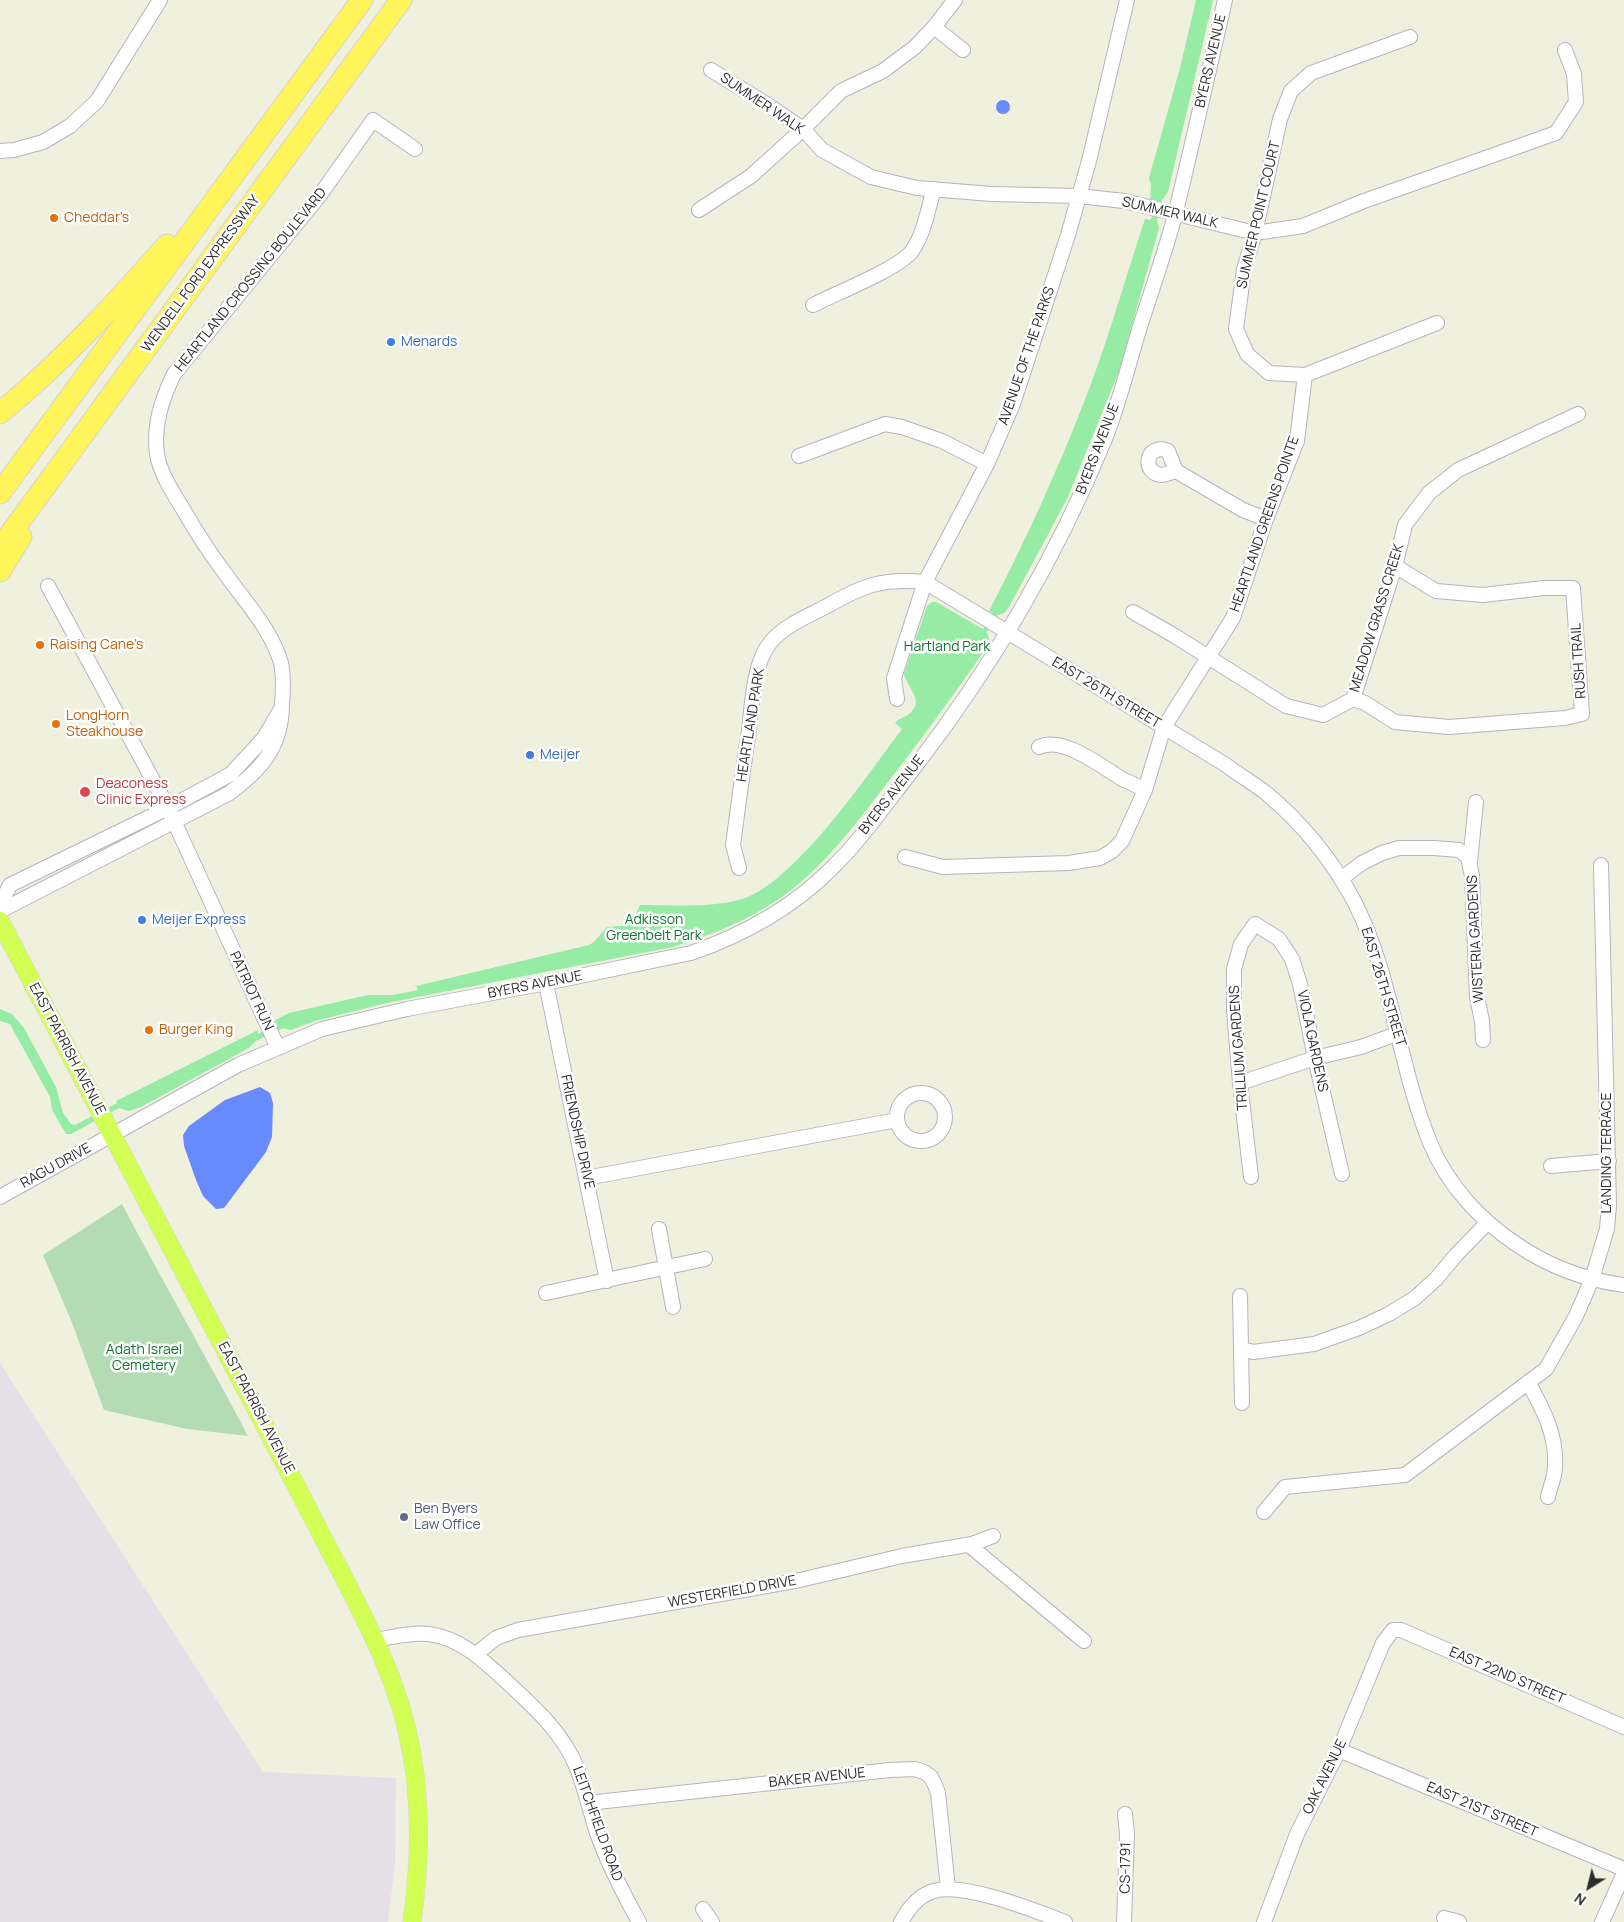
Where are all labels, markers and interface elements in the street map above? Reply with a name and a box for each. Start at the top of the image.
street label: BYERS AVENUE [1192,12,1230,110]
street label: SUMMER WALK [717,70,807,138]
street label: SUMMER POINT COURT [1234,139,1284,291]
street label: HEARTLAND CROSSING BOULEVARD [172,185,330,375]
street label: WENDELL FORD EXPRESSWAY [138,192,264,356]
street label: SUMMER WALK [1120,194,1220,232]
place label: Cheddar's [64,210,129,226]
marker: Cheddar's [48,212,60,224]
street label: AVENUE OF THE PARKS [995,285,1059,427]
place label: Menards [401,334,457,350]
marker: Menards [385,336,397,348]
street label: BYERS AVENUE [1073,401,1123,497]
street label: HEARTLAND GREENS POINTE [1227,434,1303,614]
street label: MEADOW GRASS CREEK [1346,542,1408,694]
street label: RUSH TRAIL [1568,623,1590,699]
place label: Raising Cane's [50,637,143,653]
marker: Raising Cane's [34,639,46,651]
park label: Hartland Park [904,639,990,655]
street label: EAST 26TH STREET [1049,654,1163,732]
street label: HEARTLAND PARK [734,667,768,783]
place label: LongHorn Steakhouse [66,708,143,740]
marker: LongHorn Steakhouse [50,718,62,730]
place label: Meijer [540,747,580,763]
marker: Meijer [524,749,536,761]
street label: BYERS AVENUE [856,752,928,838]
place label: Deaconess Clinic Express [96,776,186,809]
marker: Deaconess Clinic Express [78,785,92,799]
street label: WISTERIA GARDENS [1464,875,1488,1003]
place label: Meijer Express [152,912,246,928]
park label: Adkisson Greenbelt Park [606,912,702,944]
marker: Meijer Express [136,914,148,926]
street label: EAST 26TH STREET [1357,925,1409,1049]
street label: PATRIOT RUN [225,949,277,1033]
street label: BYERS AVENUE [486,968,584,1002]
street label: EAST PARRISH AVENUE [25,980,109,1118]
street label: TRILLIUM GARDENS [1226,985,1252,1111]
street label: VIOLA GARDENS [1293,989,1331,1093]
place label: Burger King [159,1022,233,1038]
marker: Burger King [143,1024,155,1036]
street label: FRIENDSHIP DRIVE [557,1073,597,1191]
street label: LANDING TERRACE [1599,1092,1615,1214]
street label: RAGU DRIVE [18,1140,94,1192]
street label: EAST PARRISH AVENUE [214,1339,298,1477]
park label: Adath Israel Cemetery [106,1342,182,1374]
place label: Ben Byers Law Office [414,1501,481,1534]
marker: Ben Byers Law Office [398,1511,410,1523]
street label: WESTERFIELD DRIVE [666,1572,798,1612]
street label: EAST 22ND STREET [1447,1644,1567,1708]
street label: OAK AVENUE [1300,1737,1350,1817]
street label: LEITCHFIELD ROAD [568,1764,626,1884]
street label: BAKER AVENUE [768,1765,866,1791]
street label: EAST 21ST STREET [1424,1779,1540,1841]
street label: CS-1791 [1117,1842,1135,1894]
north arrow [1564,1862,1614,1912]
text: N [1570,1889,1590,1910]

